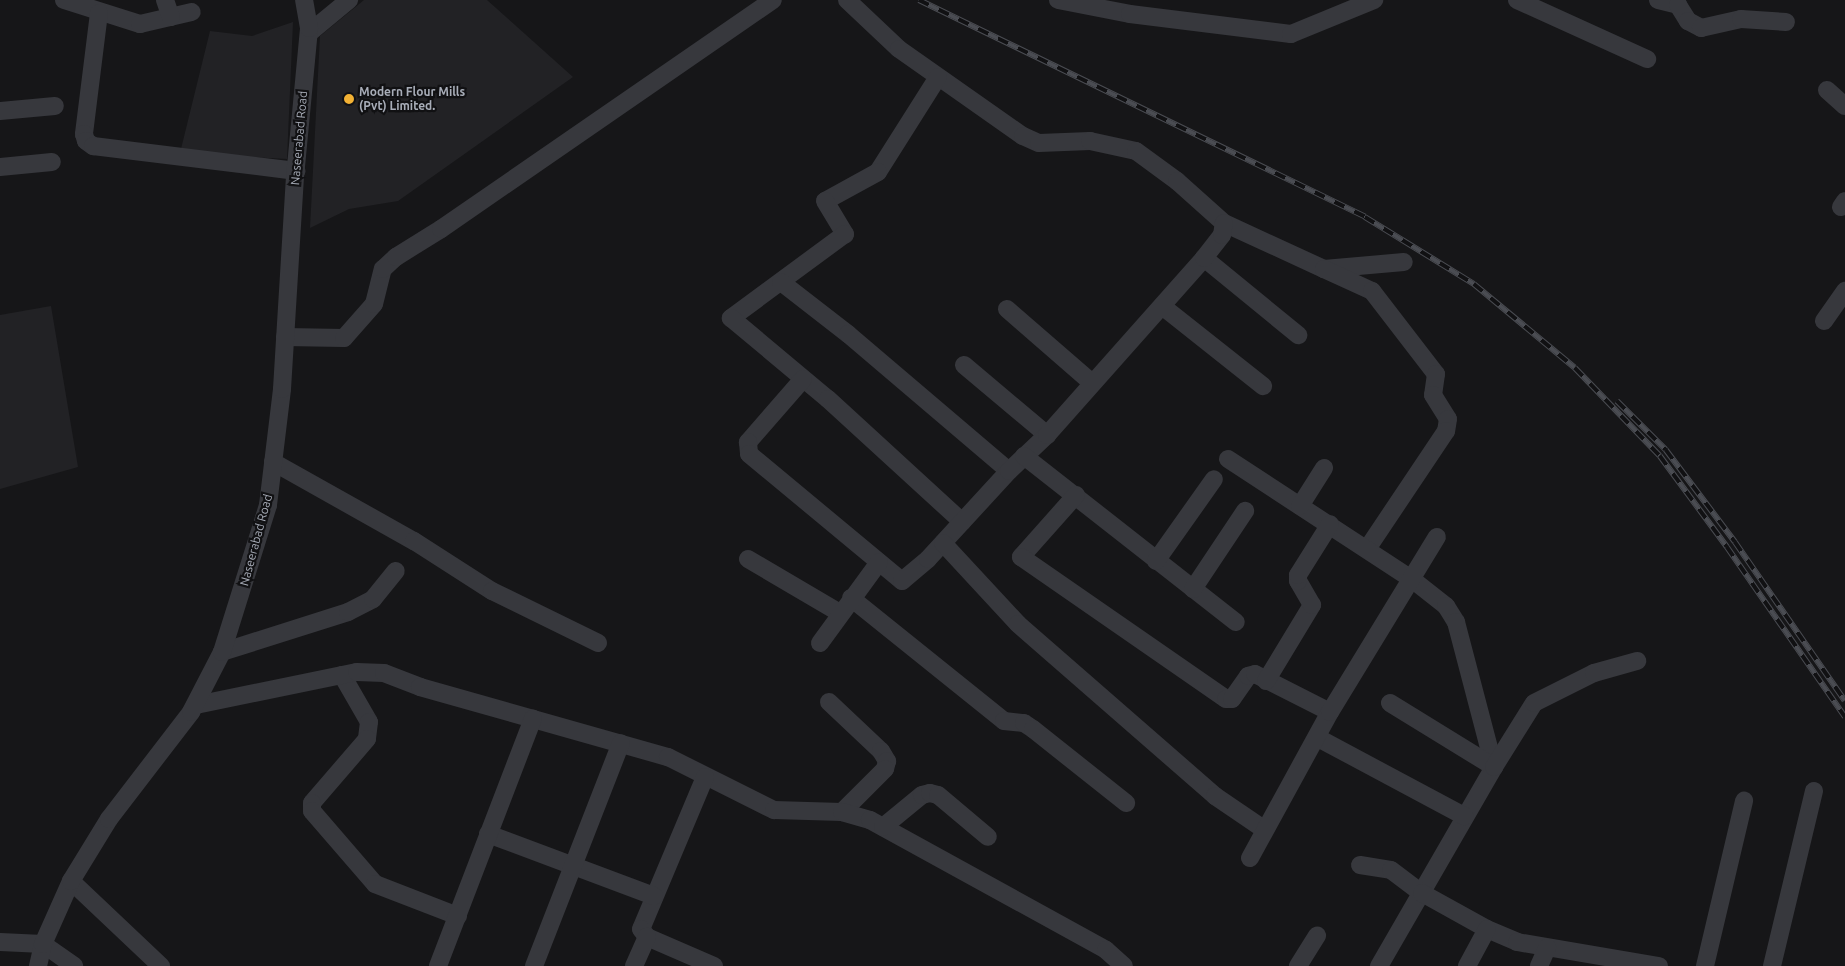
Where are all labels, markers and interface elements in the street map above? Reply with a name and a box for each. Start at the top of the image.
place label: Modern Flour Mills (Pvt) Limited. [359,85,465,113]
street label: Naseerabad Road [288,90,310,186]
marker: Modern Flour Mills (Pvt) Limited. [343,93,355,105]
street label: Naseerabad Road [237,492,275,588]

